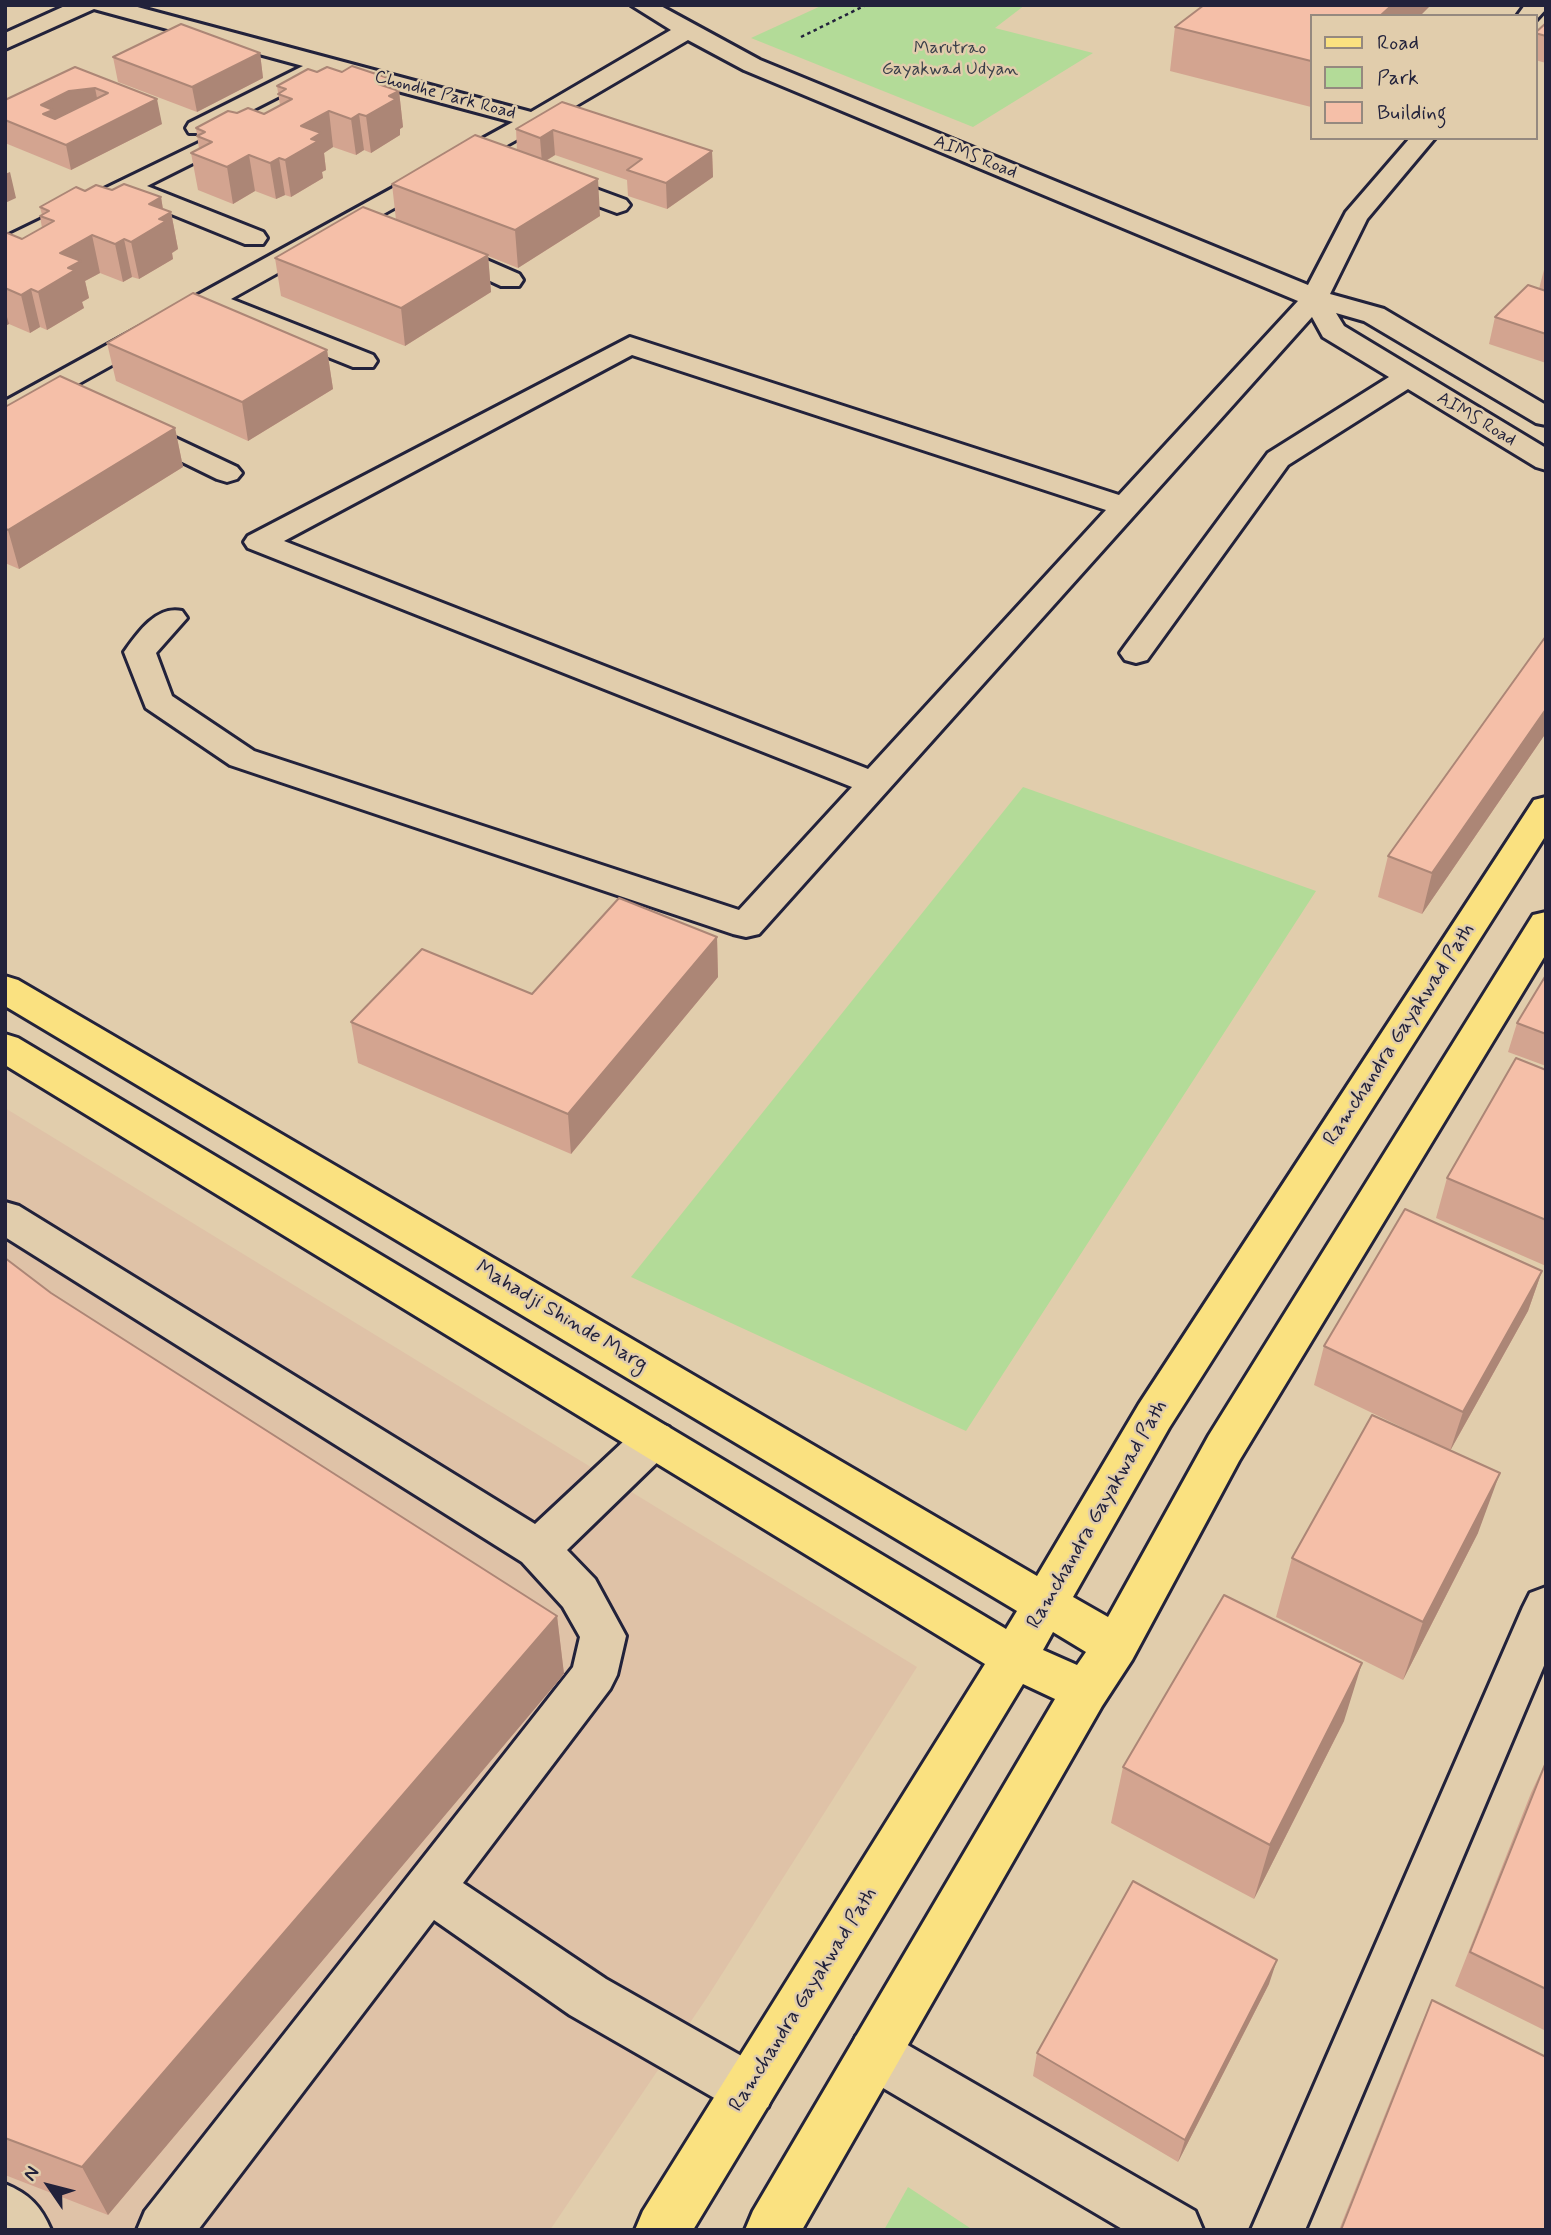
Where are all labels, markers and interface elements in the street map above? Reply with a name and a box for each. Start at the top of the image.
legend [1310,14,1537,140]
text: Road [1377,29,1419,57]
park label: Marutrao Gayakwad Udyan [882,38,1018,80]
text: Park [1377,64,1419,92]
street label: Chondhe Park Road [372,67,518,125]
text: Building [1377,99,1447,127]
street label: AIMS Road [930,131,1020,185]
street label: AIMS Road [1433,388,1519,452]
street label: Ramchandra Gayakwad Path [1319,919,1481,1151]
street label: Mahadji Shinde Marg [471,1256,651,1378]
street label: Ramchandra Gayakwad Path [1022,1396,1174,1634]
street label: Ramchandra Gayakwad Path [725,1883,883,2117]
north arrow [14,2151,84,2221]
text: N [18,2161,45,2186]

